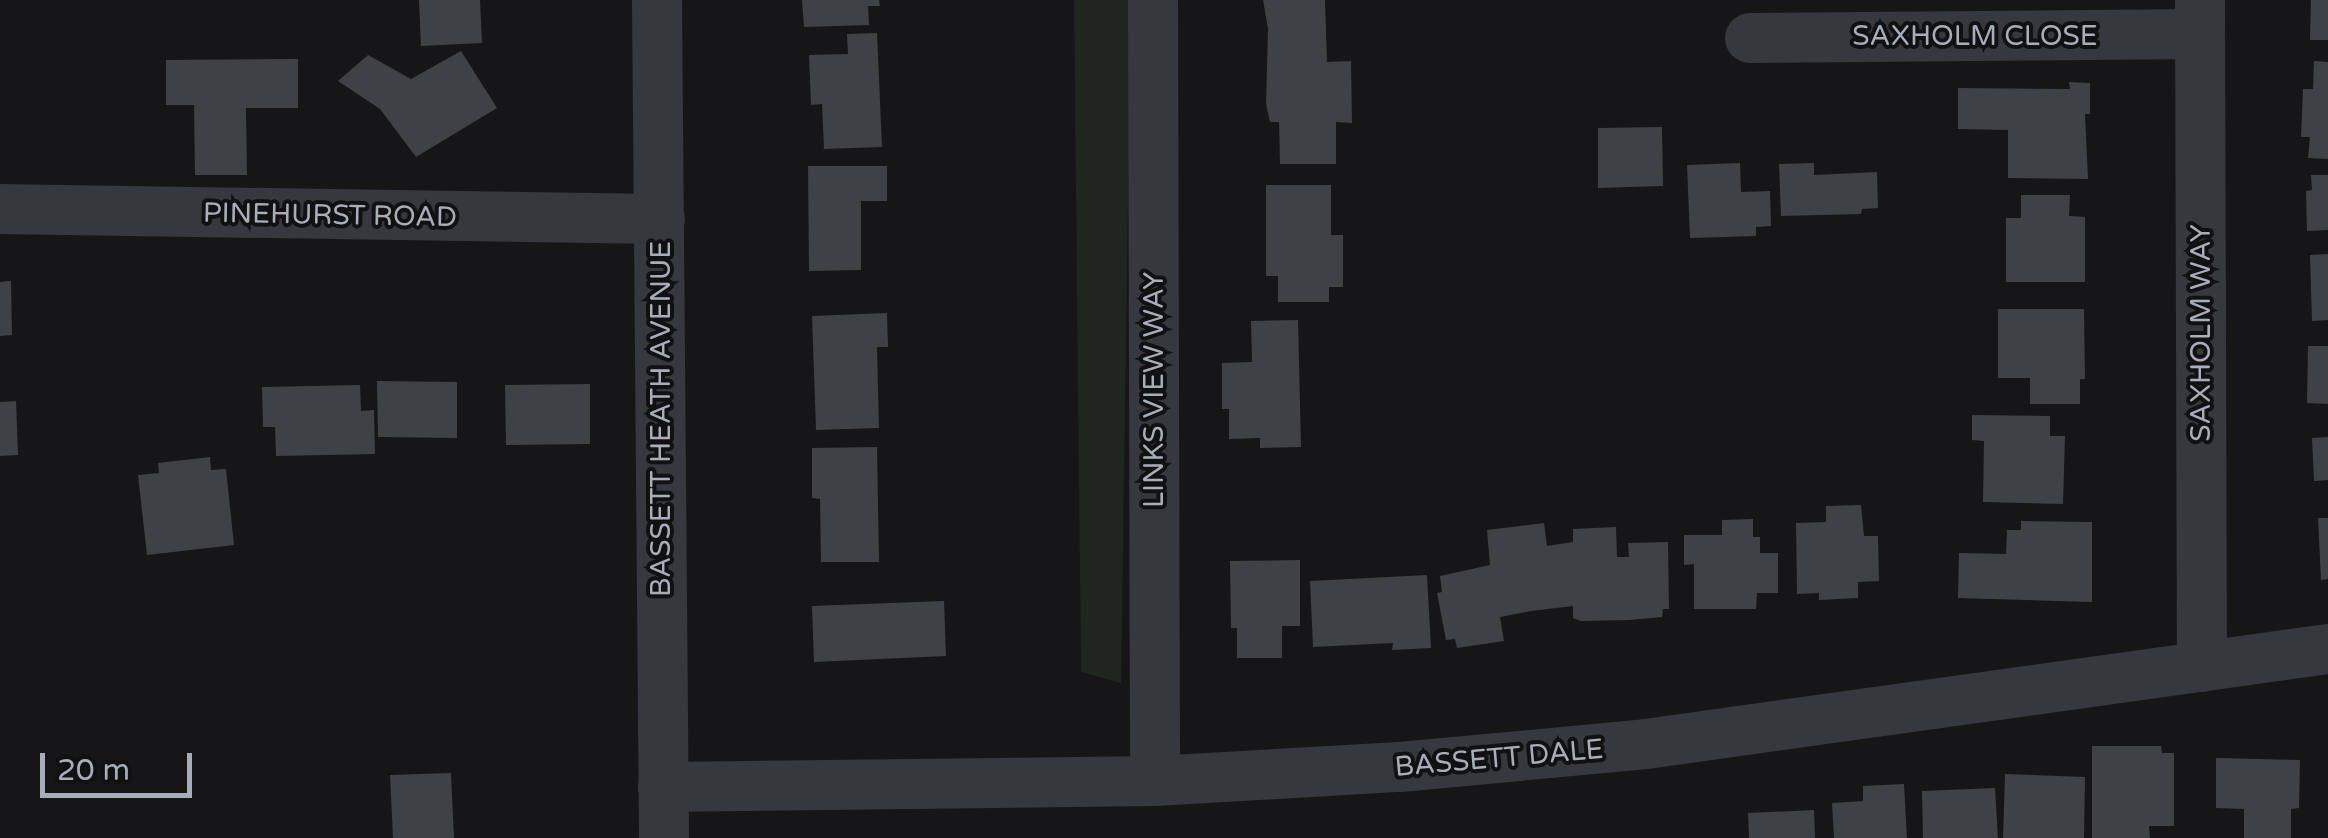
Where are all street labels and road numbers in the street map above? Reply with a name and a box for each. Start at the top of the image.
street label: SAXHOLM CLOSE [1852,19,2098,53]
street label: PINEHURST ROAD [203,196,457,234]
street label: SAXHOLM WAY [2184,224,2218,442]
street label: BASSETT HEATH AVENUE [644,241,678,597]
street label: LINKS VIEW WAY [1137,272,1171,508]
street label: BASSETT DALE [1393,732,1605,784]

